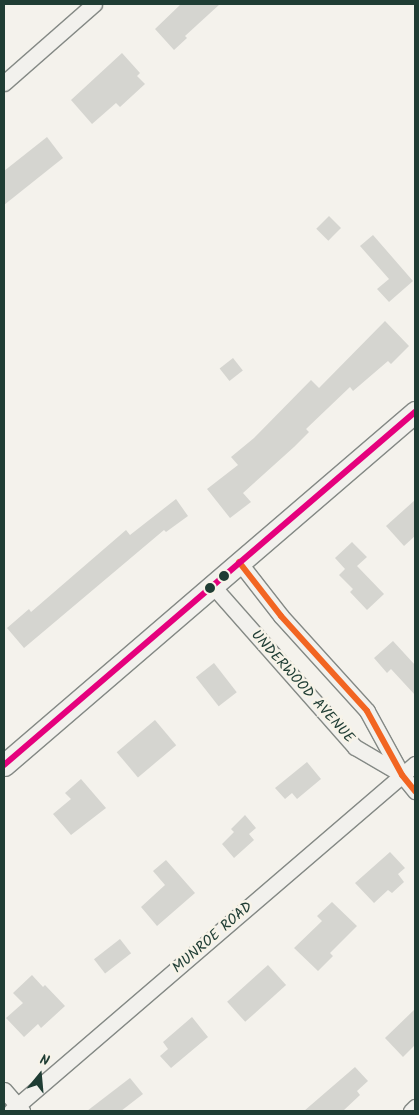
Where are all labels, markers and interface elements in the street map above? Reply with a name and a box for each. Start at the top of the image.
unlabelled marker [219,571,229,581]
unlabelled marker [205,583,215,593]
street label: UNDERWOOD AVENUE [246,627,358,747]
street label: MUNROE ROAD [169,898,257,978]
text: N [37,1049,52,1072]
north arrow [15,1050,65,1100]

